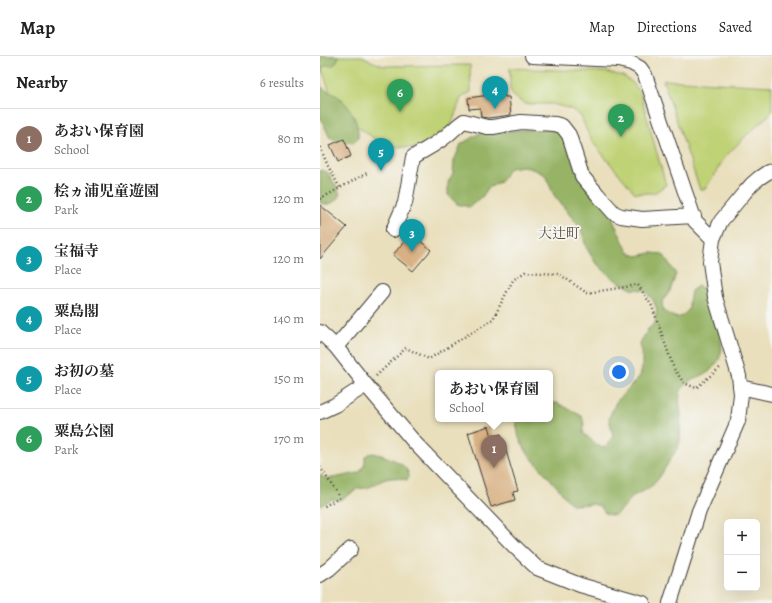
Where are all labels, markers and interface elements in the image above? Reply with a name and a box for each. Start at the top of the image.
text: Map [20,15,55,41]
text: Map [589,18,615,37]
text: Directions [637,18,697,37]
text: Saved [719,18,752,37]
text: Nearby [16,71,67,94]
text: 6 results [260,74,304,91]
pin: 4 [482,76,508,109]
pin: 6 [387,79,413,112]
pin: 2 [608,104,634,137]
text: あおい保育園 [54,121,144,141]
text: 1 [27,130,31,147]
text: 80 m [277,130,304,147]
pin: 5 [368,138,394,171]
text: School [54,141,89,158]
text: 桧ヵ浦児童遊園 [54,181,159,201]
text: 2 [26,190,32,207]
text: 120 m [273,190,304,207]
text: Park [54,201,78,218]
pin: 3 [399,219,425,252]
district label: 大辻町 [538,224,580,243]
text: 宝福寺 [54,241,99,261]
text: 3 [26,250,32,267]
text: 120 m [273,250,304,267]
text: Place [54,261,82,278]
text: 粟島閣 [54,301,99,321]
text: 4 [26,310,32,327]
text: 140 m [273,310,304,327]
text: Place [54,321,82,338]
text: お初の墓 [54,361,114,381]
your location [609,362,629,382]
text: 5 [26,370,32,387]
text: 150 m [274,370,304,387]
popup [435,370,553,422]
text: あおい保育園 [449,379,539,399]
text: Place [54,381,82,398]
text: School [449,399,484,416]
text: 粟島公園 [54,421,114,441]
text: 6 [26,430,32,447]
text: 170 m [274,430,304,447]
pin: 1 [481,435,507,468]
text: Park [54,441,78,458]
map controls [724,519,760,591]
button: + [724,519,760,555]
button: − [724,555,760,591]

